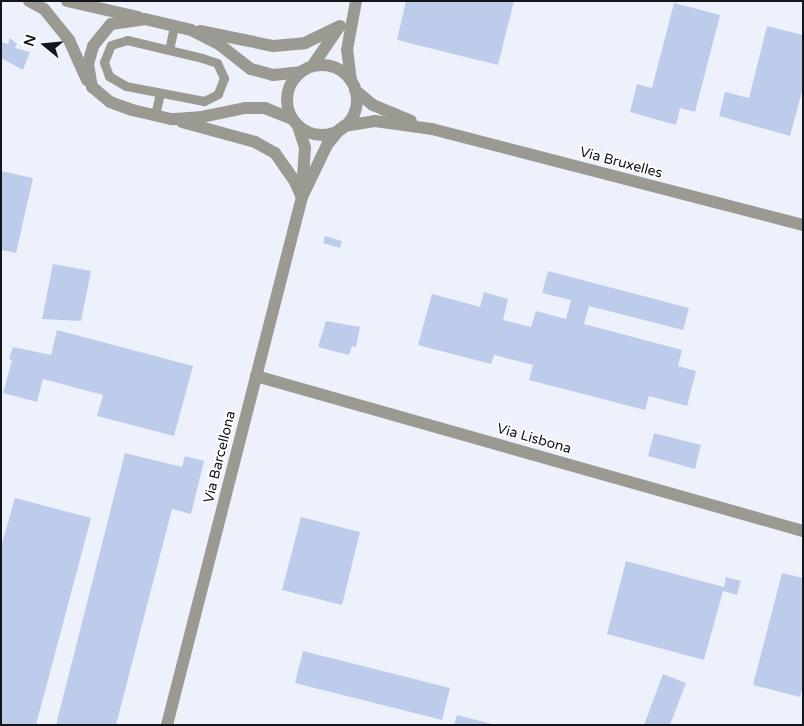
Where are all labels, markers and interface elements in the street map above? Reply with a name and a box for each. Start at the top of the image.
north arrow [20,20,70,70]
text: N [20,33,40,48]
street label: Via Bruxelles [578,144,664,182]
street label: Via Barcellona [200,409,240,505]
street label: Via Lisbona [495,420,573,458]

